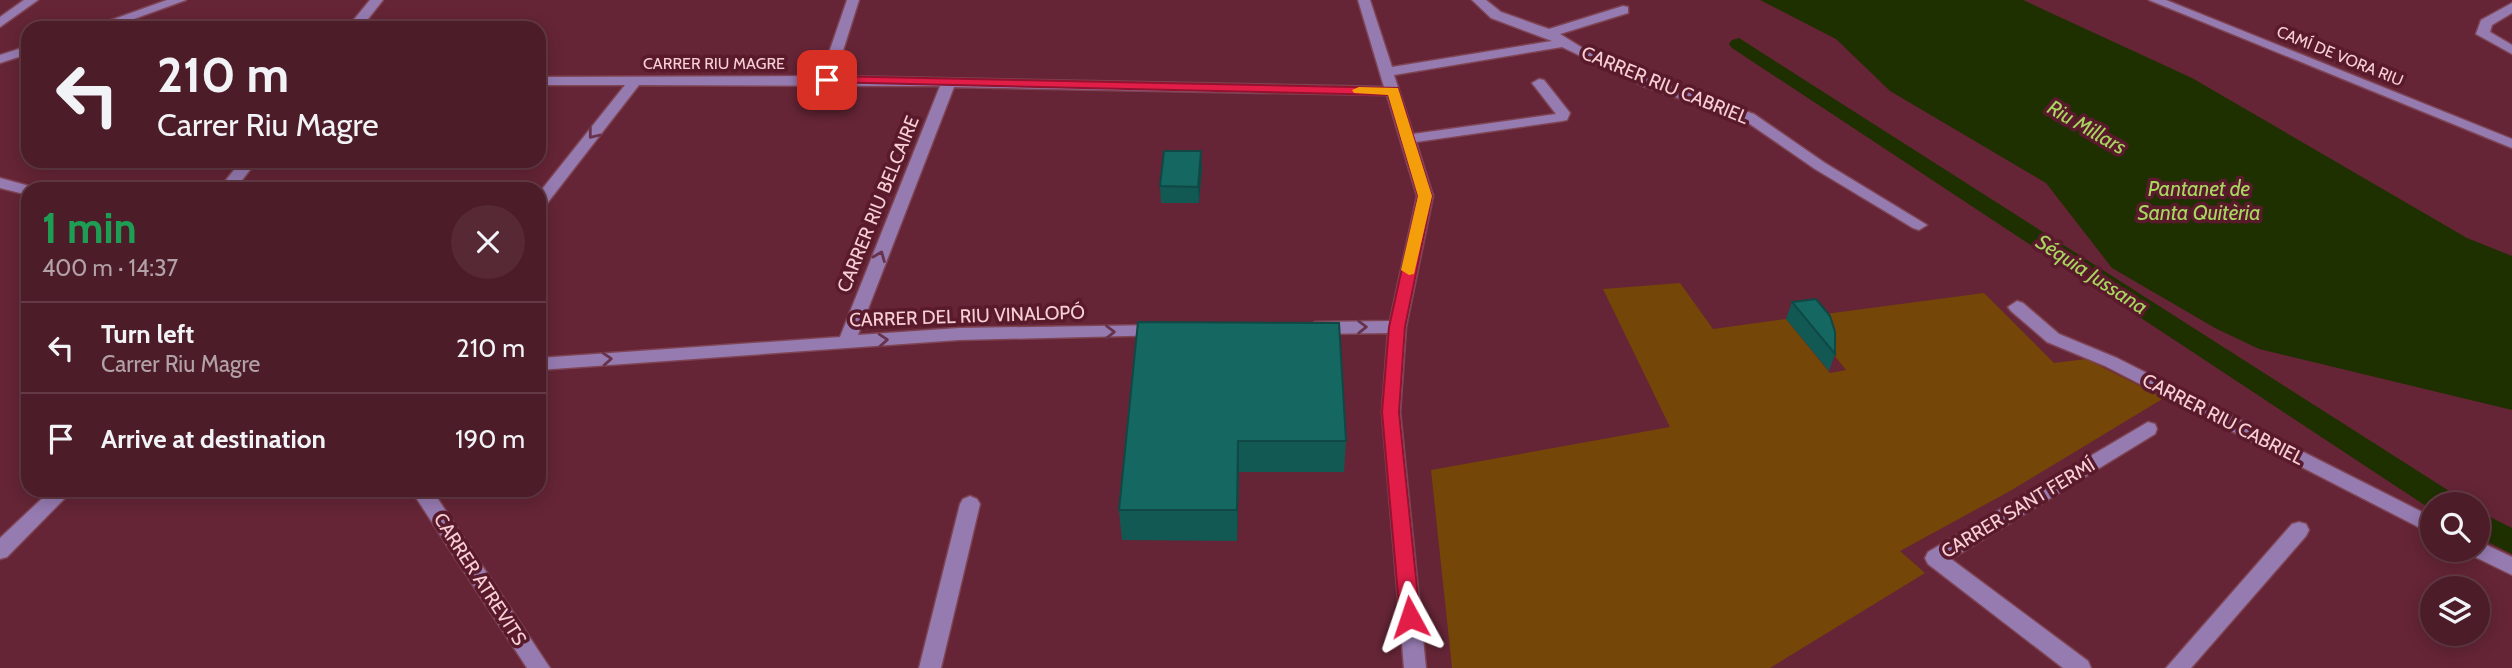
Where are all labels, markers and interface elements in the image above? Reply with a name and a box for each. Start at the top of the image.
street label: CAMÍ DE VORA RIU [2274,22,2406,90]
street label: CARRER RIU CABRIEL [1578,41,1752,129]
text: 210 m [157,45,289,104]
icon: left [42,49,133,140]
pin [797,50,857,110]
street label: CARRER RIU MAGRE [643,54,785,73]
icon: arrive [808,61,846,99]
water label: Riu Millars [2043,94,2131,160]
text: Carrer Riu Magre [157,105,379,144]
street label: CARRER RIU BELCAIRE [832,112,924,296]
one-way arrow [589,127,602,139]
water label: Pantanet de Santa Quitèria [2137,176,2261,225]
text: 1 min [42,202,137,254]
button: close [451,205,525,279]
water label: Séquia Jussana [2032,229,2152,319]
one-way arrow [871,251,885,263]
text: 400 m · 14:37 [42,254,178,282]
street label: CARRER DEL RIU VINALOPÓ [849,299,1085,332]
text: Turn left [101,318,194,350]
one-way arrow [1357,319,1368,335]
one-way arrow [1105,324,1116,339]
icon: left [42,329,80,367]
text: 210 m [456,332,525,364]
one-way arrow [878,333,889,348]
text: Carrer Riu Magre [101,350,260,378]
one-way arrow [602,352,613,367]
street label: CARRER RIU CABRIEL [2138,368,2308,470]
icon: arrive [42,420,80,458]
text: Arrive at destination [101,423,326,455]
text: 190 m [455,423,525,455]
street label: CARRER SANT FERMÍ [1936,452,2099,563]
map controls [2420,492,2490,646]
button: search [2420,492,2490,562]
street label: CARRER ATREVITS [429,509,531,649]
button: layers [2420,576,2490,646]
position arrow [1373,580,1447,654]

